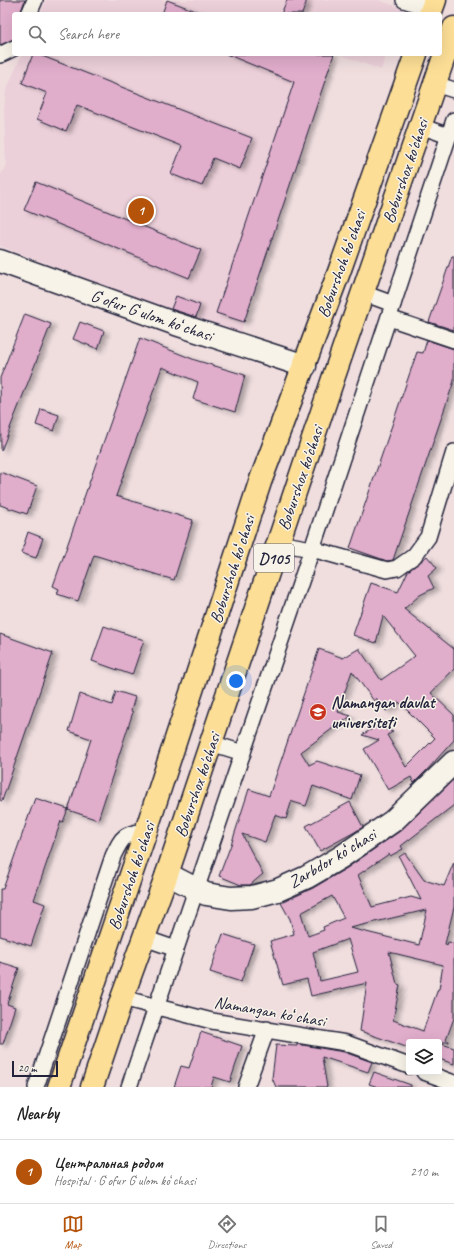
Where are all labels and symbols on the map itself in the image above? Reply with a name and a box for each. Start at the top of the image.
street label: Boburshox ko'chasi [378,115,434,226]
pin: 1 [128,196,154,226]
street label: Boburshoh koʻchasi [312,206,371,321]
street label: Gʻofur Gʻulom koʻchasi [88,285,217,347]
street label: Boburshox ko'chasi [273,422,329,533]
street label: Boburshoh koʻchasi [205,511,260,626]
road number: D105 [254,544,294,572]
your location [226,671,246,691]
place label: Namangan davlat universiteti [331,692,437,733]
school or university icon: Namangan davlat universiteti [308,702,328,722]
street label: Boburshox ko'chasi [170,729,226,840]
street label: Boburshoh koʻchasi [103,818,160,933]
street label: Zarbdor koʻchasi [285,823,381,893]
street label: Namangan koʻchasi [213,991,329,1032]
scale bar [12,1059,58,1078]

